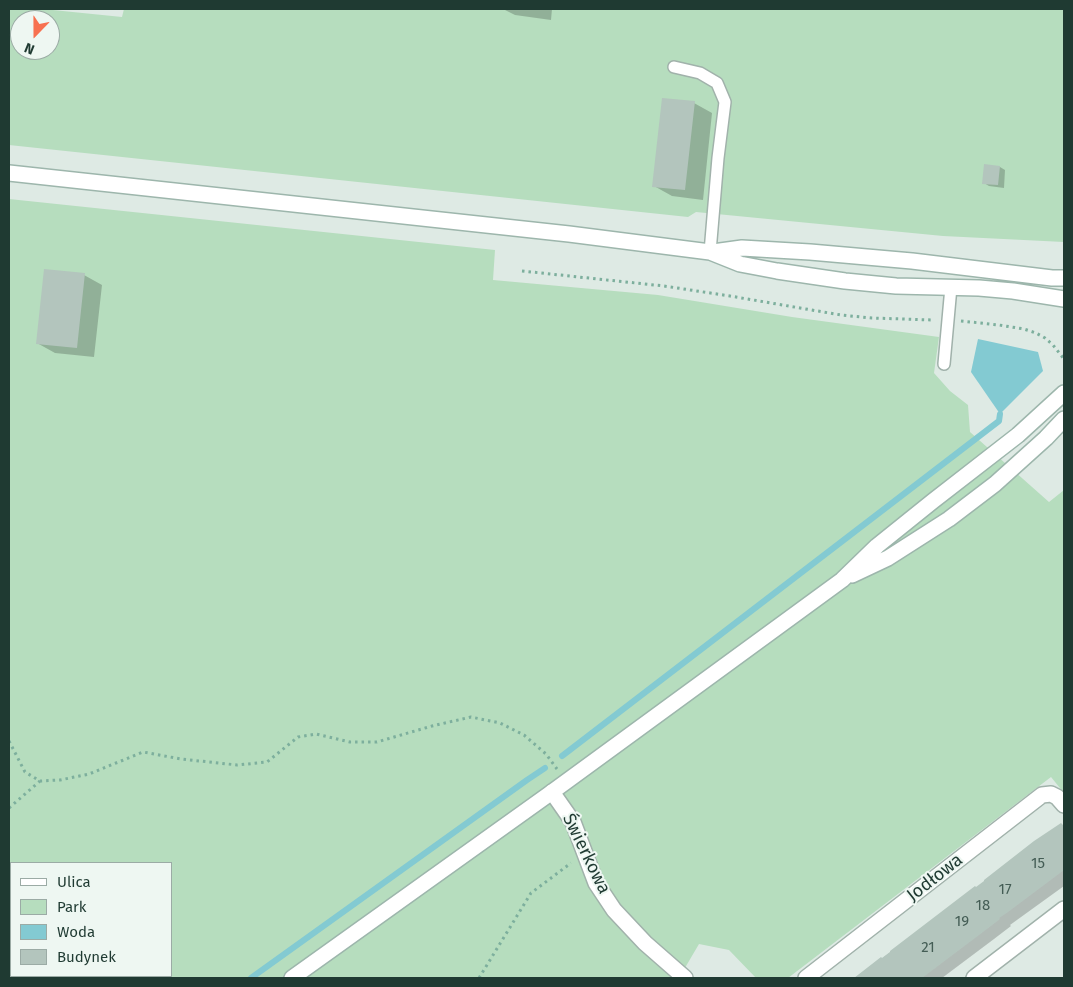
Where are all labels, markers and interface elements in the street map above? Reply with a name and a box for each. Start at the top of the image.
north arrow [10,10,60,60]
text: N [22,39,37,58]
street label: Świerkowa [557,810,615,898]
street label: Jodłowa [903,849,967,907]
house number: 15 [1031,855,1045,873]
legend [10,862,172,977]
text: Ulica [57,873,91,891]
house number: 17 [998,881,1012,899]
house number: 18 [976,897,990,915]
text: Park [57,898,87,916]
house number: 19 [955,913,969,931]
text: Woda [57,923,95,941]
house number: 21 [921,939,935,957]
text: Budynek [57,948,116,966]

